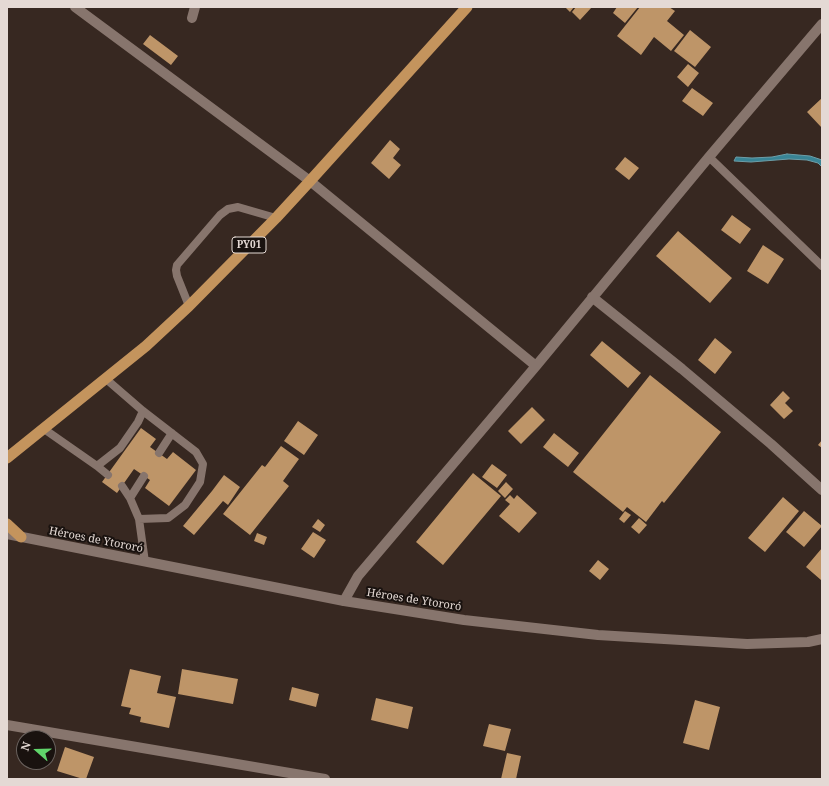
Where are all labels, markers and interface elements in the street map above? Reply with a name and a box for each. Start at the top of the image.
road number: PY01 [232,237,266,253]
street label: Héroes de Ytororó [48,524,144,556]
street label: Héroes de Ytororó [366,586,462,614]
north arrow [16,730,56,770]
text: N [17,739,34,753]

